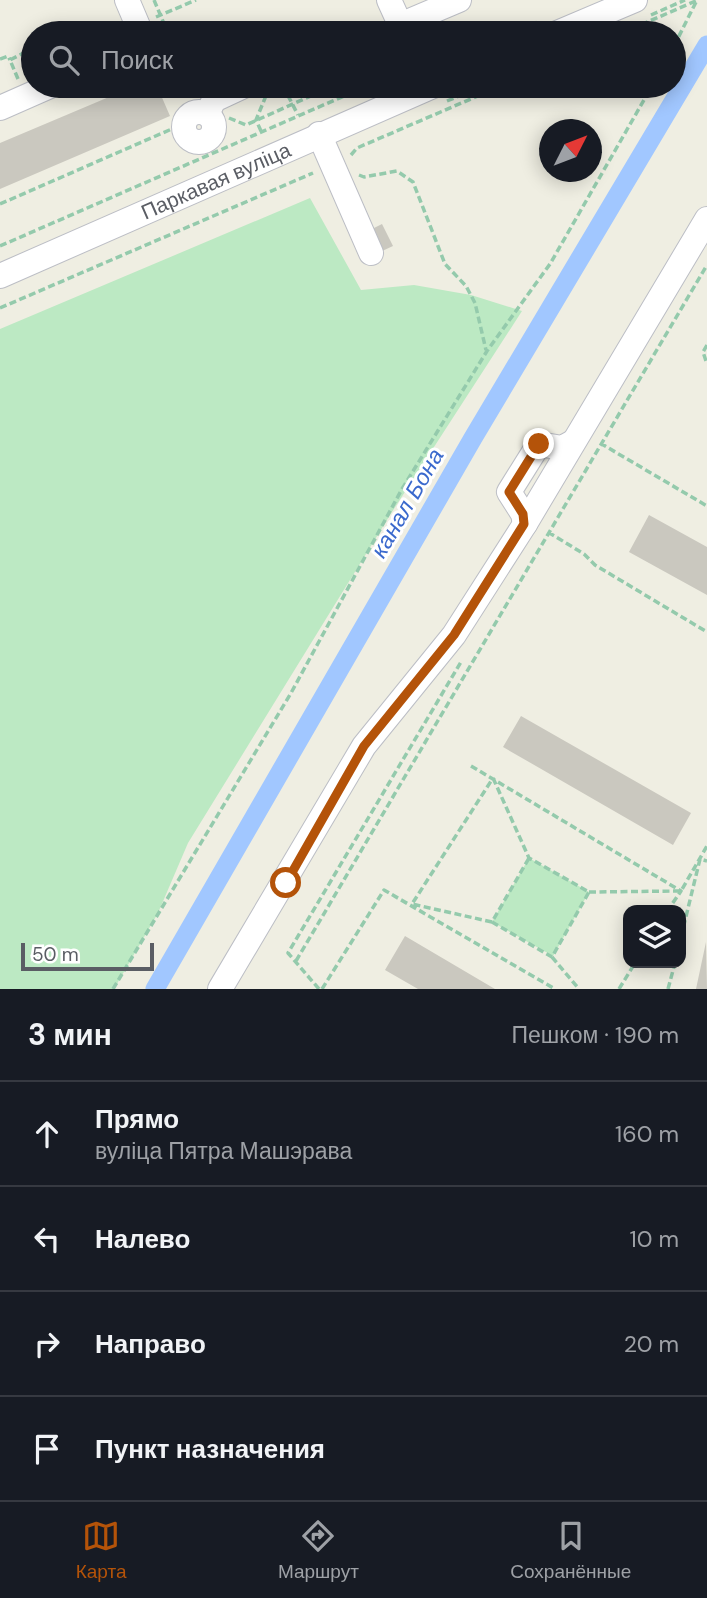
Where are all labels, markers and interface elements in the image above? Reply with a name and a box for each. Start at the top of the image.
search box [21,21,686,98]
icon: search [45,41,83,79]
text: Поиск [101,43,173,77]
north arrow [539,119,602,182]
street label: Паркавая вуліца [137,136,296,226]
route end [523,428,554,459]
water label: канал Бона [364,443,450,563]
route start [270,867,301,898]
map controls [623,905,686,968]
button: layers [623,905,686,968]
scale bar [21,940,154,972]
text: 50 m [32,942,79,967]
text: 3 мин [28,1015,112,1054]
text: Пешком · 190 m [512,1020,679,1050]
text: Прямо [95,1102,179,1136]
icon: ahead [28,1115,66,1153]
text: 160 m [615,1119,679,1149]
text: вуліца Пятра Машэрава [95,1136,352,1166]
icon: left [28,1220,66,1258]
text: Налево [95,1222,190,1256]
text: 10 m [629,1224,679,1254]
icon: right [28,1325,66,1363]
text: Направо [95,1327,206,1361]
text: 20 m [624,1329,679,1359]
icon: arrive [28,1430,66,1468]
text: Пункт назначения [95,1432,325,1466]
tab: Карта [76,1517,127,1584]
tab: Маршрут [278,1517,359,1584]
tab: Сохранённые [510,1517,631,1584]

